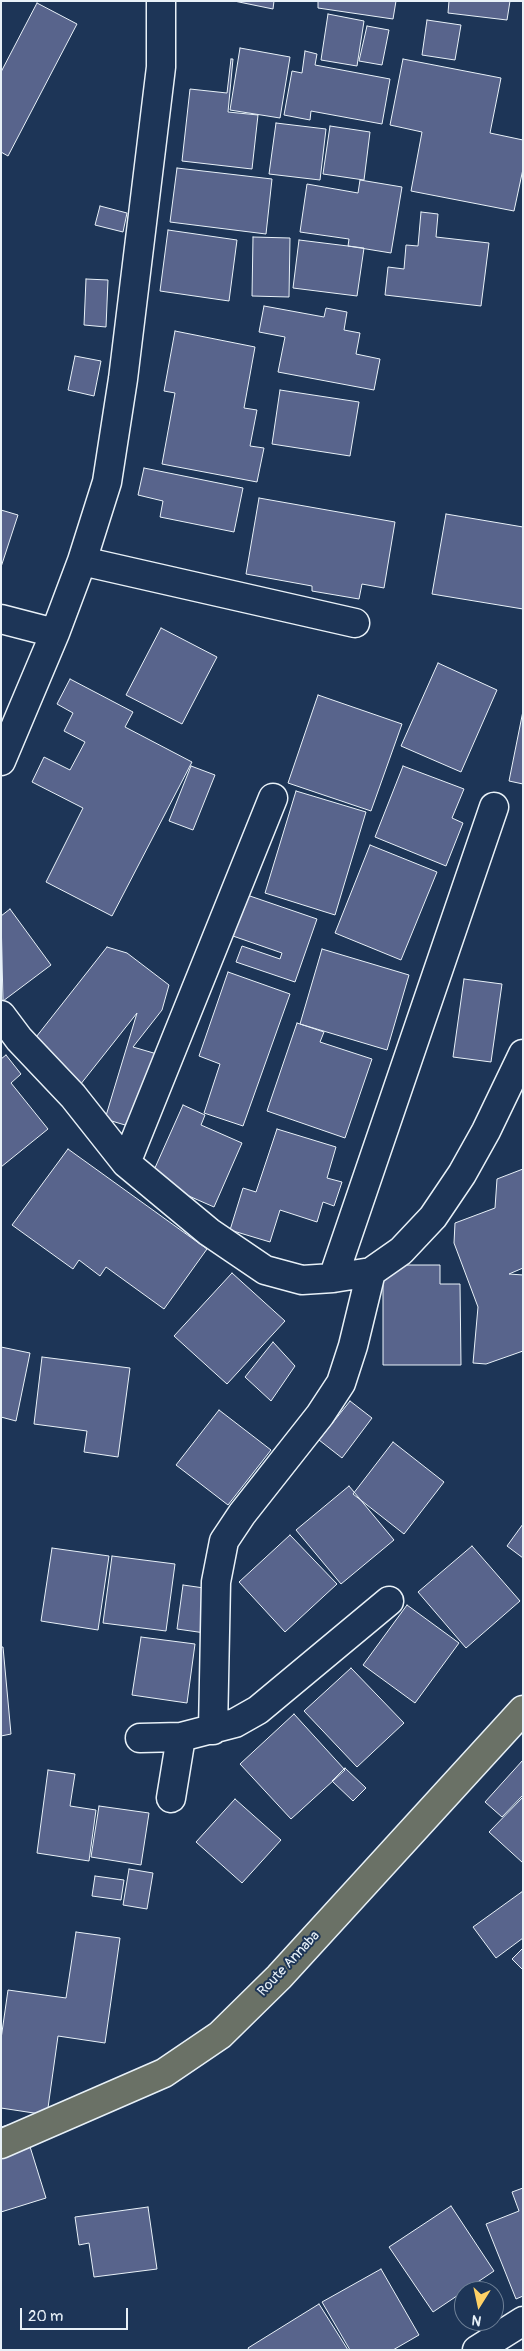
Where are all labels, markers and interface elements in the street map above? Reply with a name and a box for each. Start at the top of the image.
street label: Route Annaba [255,1928,323,2000]
north arrow [454,2281,504,2331]
scale bar [22,2298,130,2330]
text: 20 m [28,2307,63,2326]
text: N [470,2311,483,2329]

